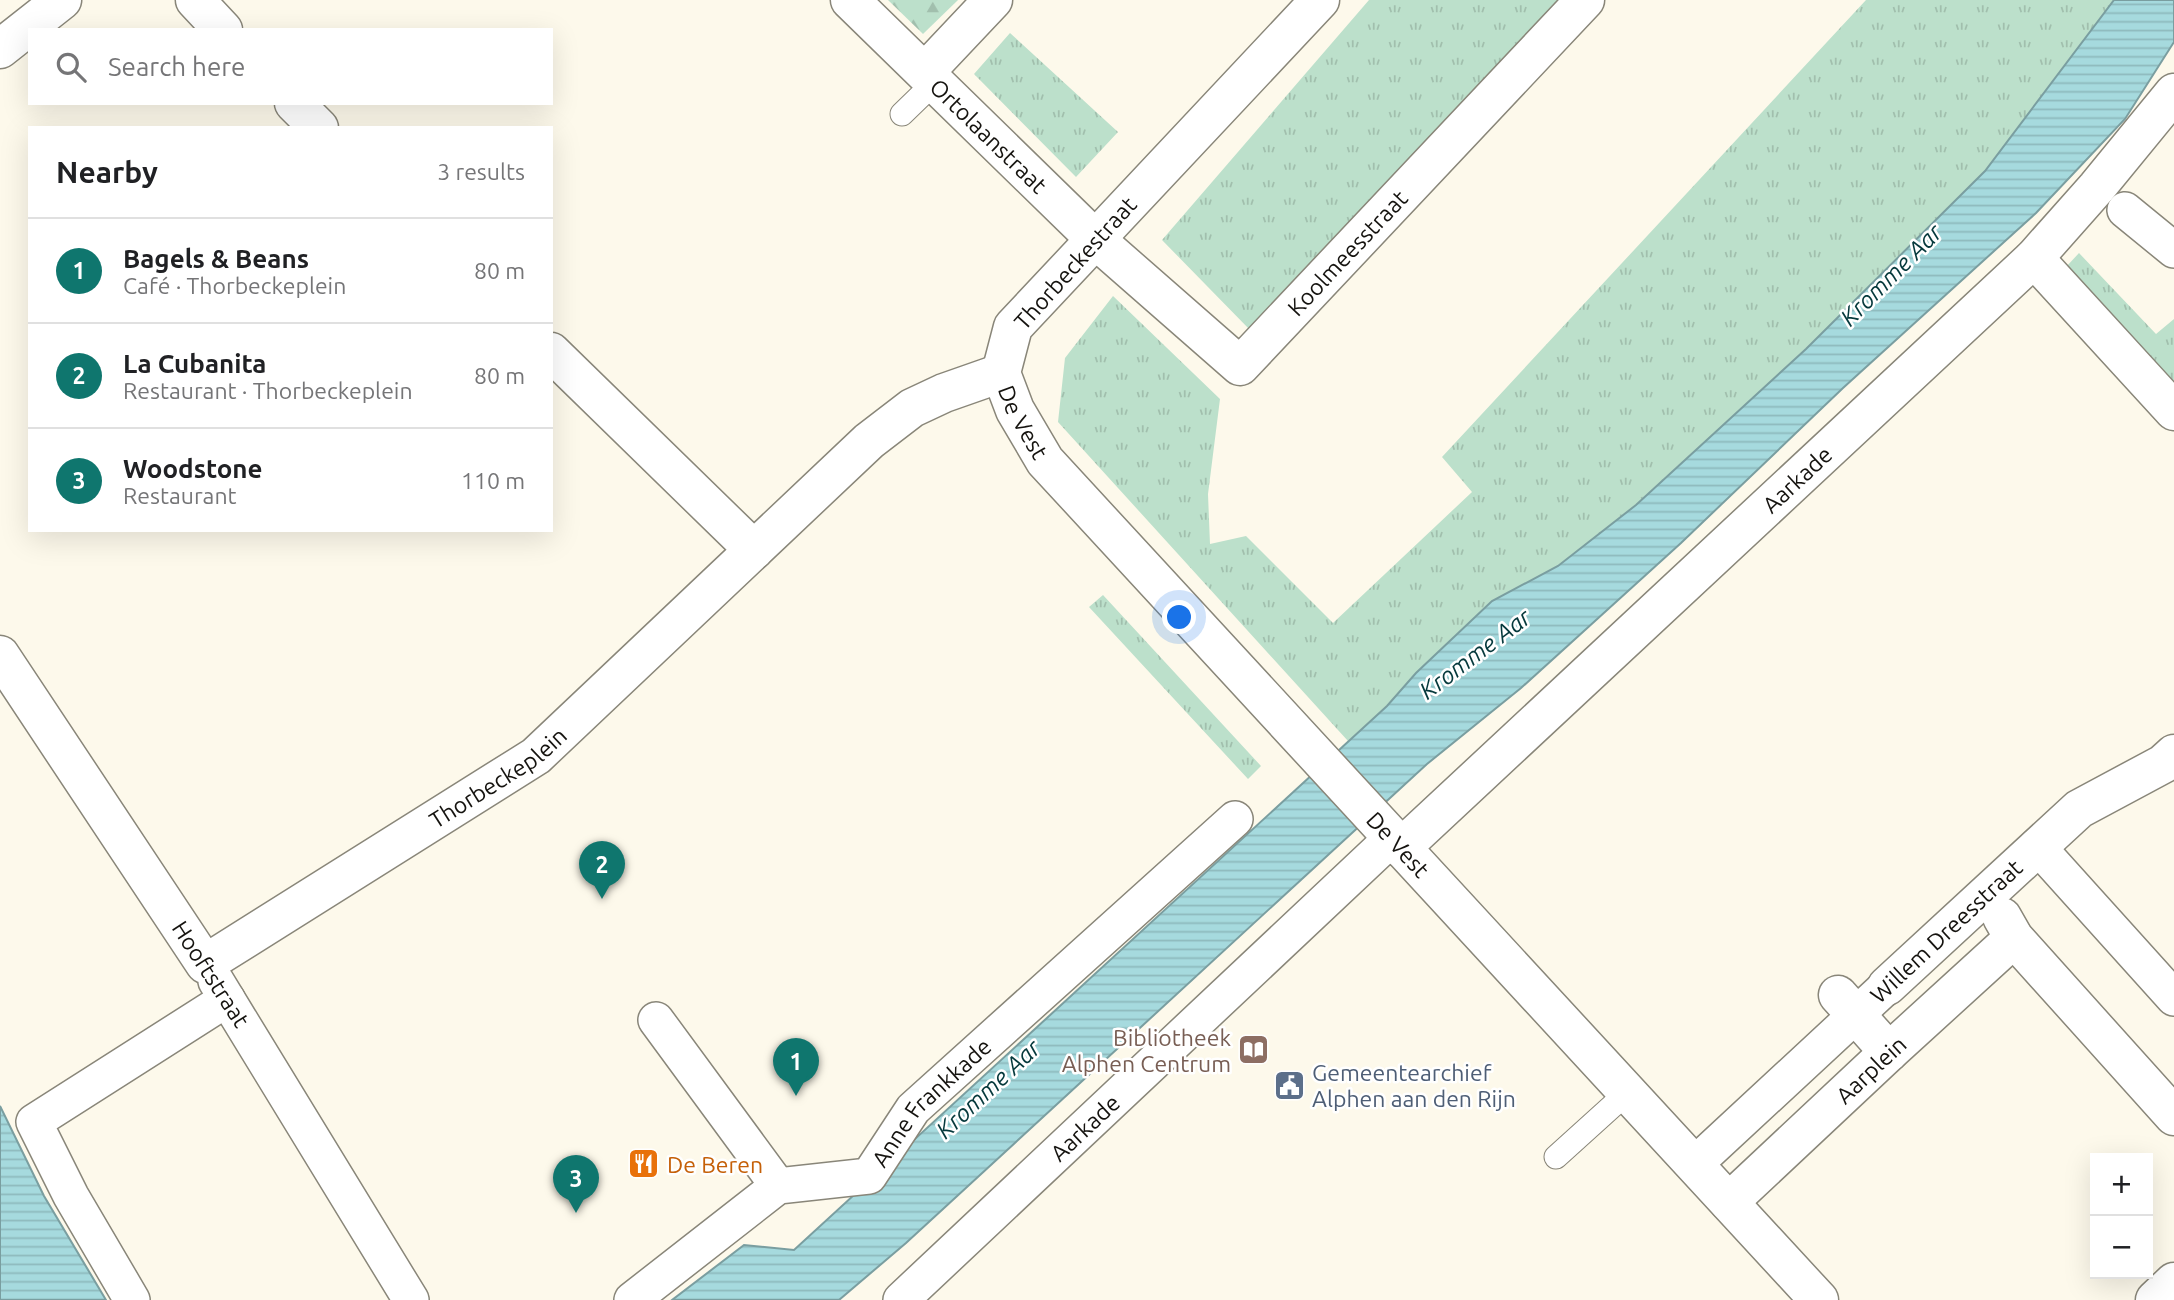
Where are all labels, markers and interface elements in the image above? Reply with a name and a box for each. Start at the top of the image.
search box [28,28,553,105]
icon: search [52,48,90,86]
text: Search here [108,52,245,81]
street label: Ortolaanstraat [926,73,1052,198]
text: Nearby [56,155,158,189]
text: 3 results [437,159,525,184]
street label: Koolmeesstraat [1282,185,1412,320]
street label: Thorbeckestraat [1009,192,1141,334]
water label: Kromme Aar [1835,218,1948,331]
text: Bagels & Beans [123,244,309,273]
text: 1 [73,258,85,283]
text: 80 m [474,258,525,283]
text: Café · Thorbeckeplein [123,273,346,298]
text: La Cubanita [123,349,266,378]
text: 2 [73,363,85,388]
text: 80 m [474,363,525,388]
text: Restaurant · Thorbeckeplein [123,378,413,403]
street label: De Vest [994,382,1053,463]
street label: Aarkade [1757,441,1836,517]
text: Woodstone [123,454,263,483]
text: 3 [73,468,85,493]
text: 110 m [461,468,525,493]
text: Restaurant [123,483,237,508]
your location [1162,600,1196,634]
water label: Kromme Aar [1414,603,1537,705]
street label: Thorbeckeplein [425,722,571,832]
street label: De Vest [1362,806,1435,882]
pin: 2 [579,841,625,899]
street label: Willem Dreesstraat [1865,854,2027,1008]
street label: Hooftstraat [168,916,254,1032]
place label: Bibliotheek Alphen Centrum [1062,1025,1231,1076]
street label: Aarplein [1830,1031,1911,1108]
street label: Anne Frankkade [866,1033,996,1171]
library icon: Bibliotheek Alphen Centrum [1237,1033,1271,1067]
water label: Kromme Aar [930,1034,1046,1144]
pin: 1 [773,1038,819,1096]
place label: Gemeentearchief Alphen aan den Rijn [1312,1060,1516,1111]
public building icon: Gemeentearchief Alphen aan den Rijn [1272,1068,1306,1102]
street label: Aarkade [1045,1089,1124,1166]
restaurant icon: De Beren [627,1147,661,1181]
place label: De Beren [667,1152,763,1177]
map controls [2090,1153,2153,1279]
button: + [2090,1153,2153,1216]
pin: 3 [553,1155,599,1213]
button: − [2090,1216,2153,1279]

